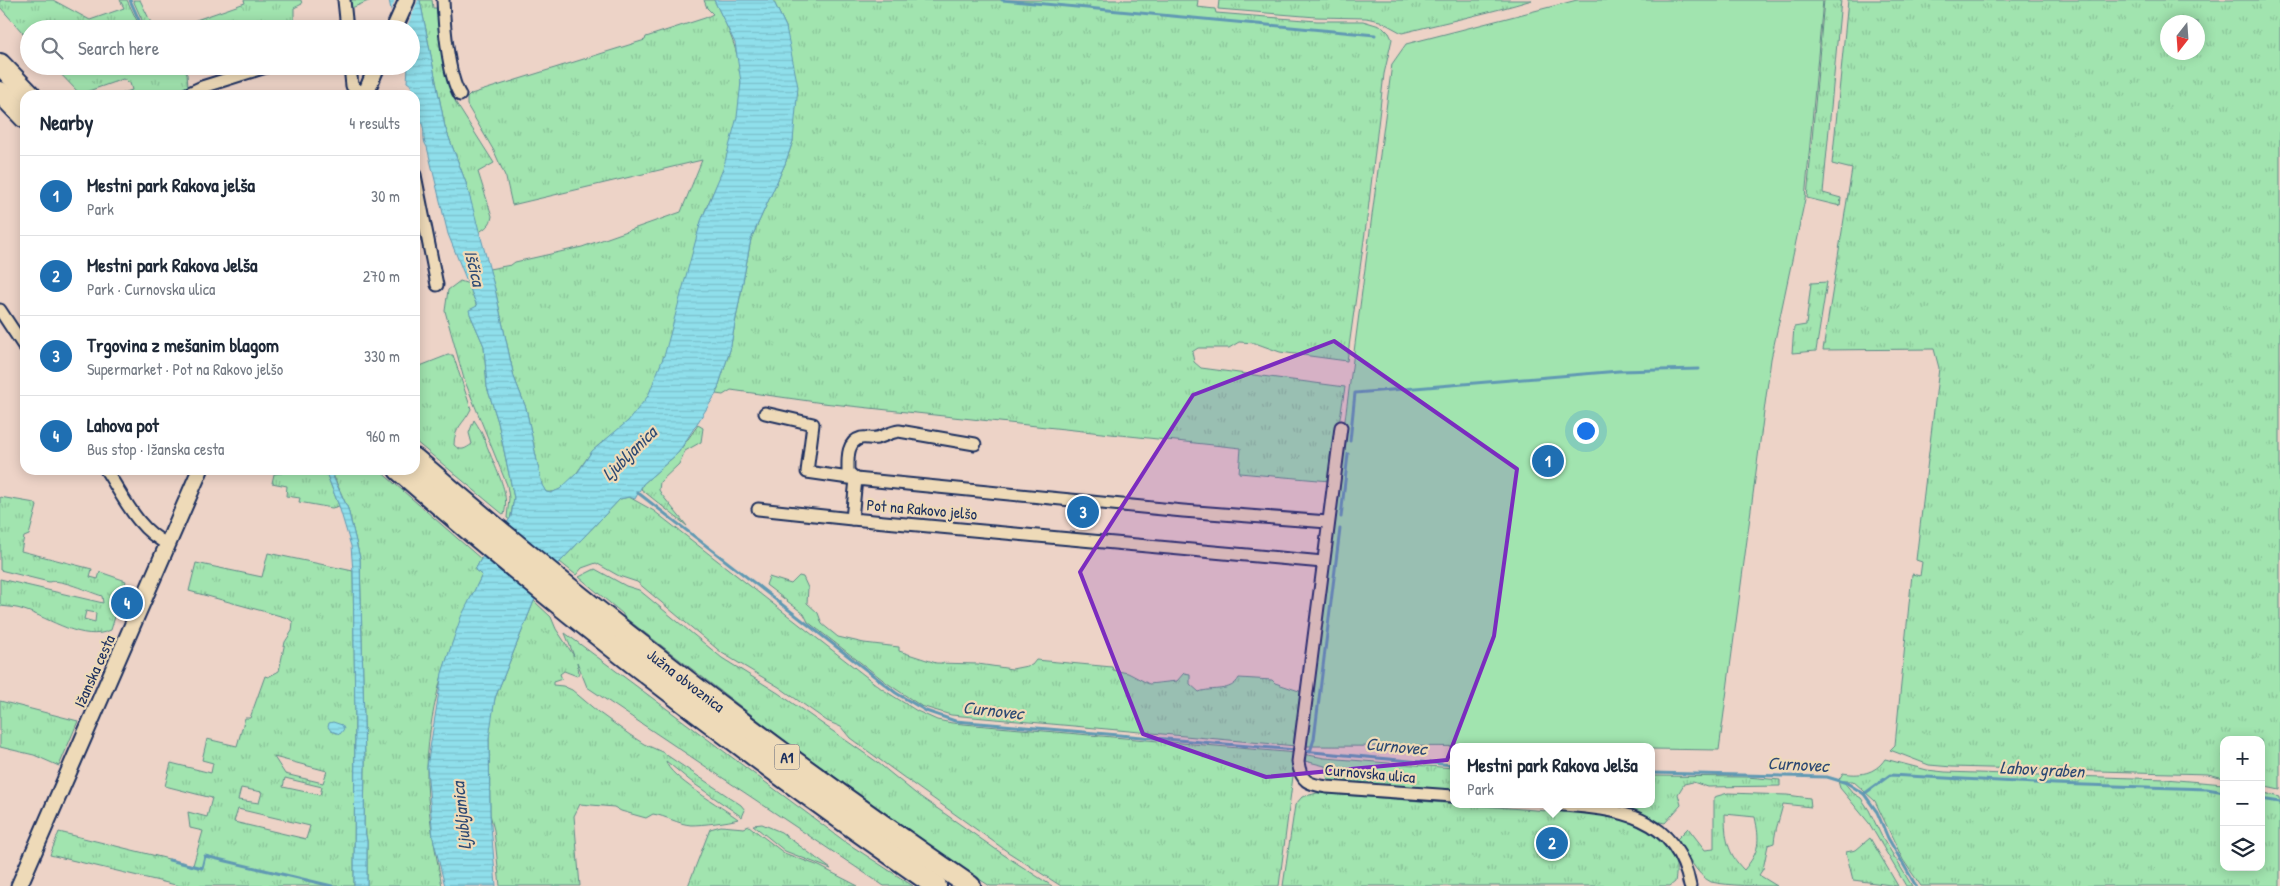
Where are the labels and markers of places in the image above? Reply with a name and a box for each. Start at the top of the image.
pin: 1 [1532,442,1564,480]
pin: 3 [1067,493,1099,531]
pin: 4 [111,584,143,622]
pin: 2 [1536,824,1568,862]

